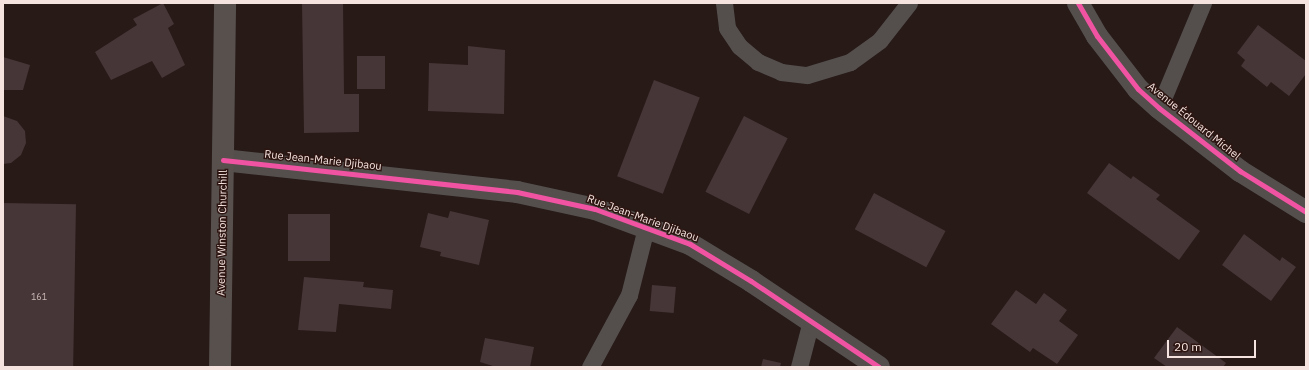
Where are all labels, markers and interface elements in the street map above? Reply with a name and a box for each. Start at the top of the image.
street label: Avenue Édouard Michel [1145,79,1243,163]
street label: Rue Jean-Marie Djibaou [264,147,382,173]
street label: Avenue Winston Churchill [214,170,230,296]
street label: Rue Jean-Marie Djibaou [585,192,701,244]
house number: 161 [31,292,47,302]
scale bar [1169,332,1258,358]
text: 20 m [1174,339,1202,354]

